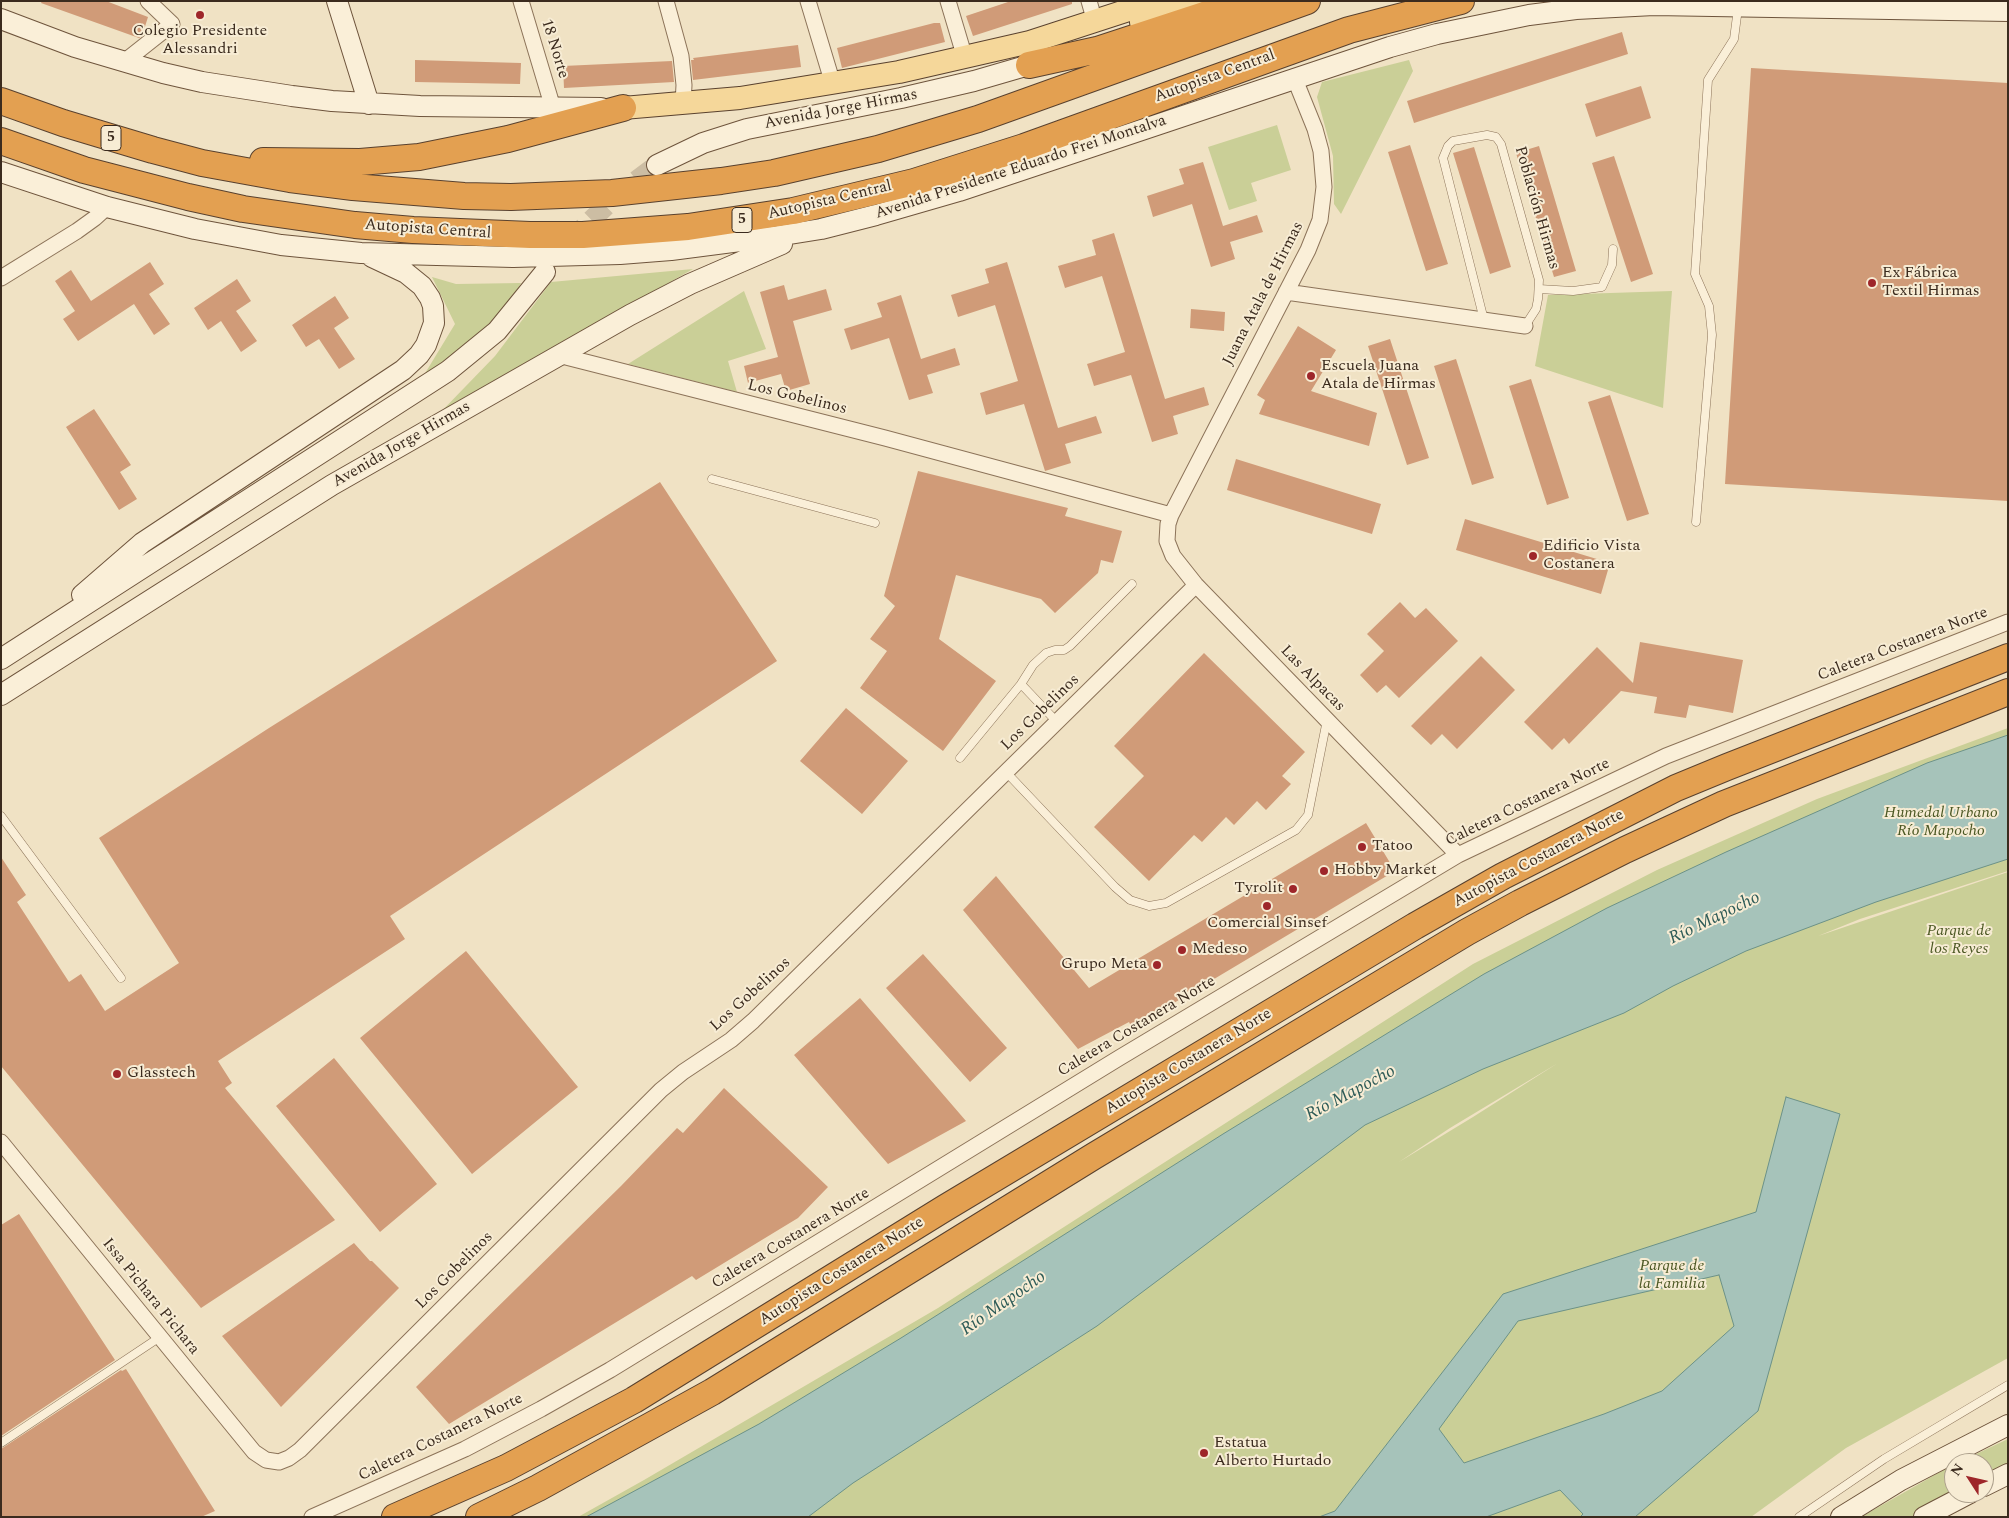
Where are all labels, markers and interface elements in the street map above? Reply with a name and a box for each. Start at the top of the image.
marker: Colegio Presidente Alessandri [194,9,206,21]
street label: 18 Norte [536,17,572,81]
place label: Colegio Presidente Alessandri [133,22,267,60]
street label: Autopista Central [1152,46,1278,108]
street label: Avenida Jorge Hirmas [763,86,919,134]
street label: Avenida Presidente Eduardo Frei Montalva [873,112,1169,224]
road number: 5 [101,126,121,150]
street label: Población Hirmas [1509,144,1563,272]
street label: Autopista Central [766,177,894,225]
road number: 5 [732,208,752,232]
street label: Autopista Central [364,216,492,244]
street label: Juana Atala de Hirmas [1219,219,1309,369]
place label: Ex Fábrica Textil Hirmas [1882,264,1980,302]
marker: Ex Fábrica Textil Hirmas [1866,277,1878,289]
place label: Escuela Juana Atala de Hirmas [1321,357,1436,395]
marker: Escuela Juana Atala de Hirmas [1305,370,1317,382]
street label: Los Gobelinos [745,376,849,420]
street label: Avenida Jorge Hirmas [330,398,474,492]
place label: Edificio Vista Costanera [1543,537,1640,575]
marker: Edificio Vista Costanera [1527,550,1539,562]
street label: Caletera Costanera Norte [1815,604,1991,686]
street label: Las Alpacas [1276,642,1348,716]
street label: Los Gobelinos [998,671,1084,755]
street label: Caletera Costanera Norte [1443,755,1613,851]
park label: Humedal Urbano Río Mapocho [1884,804,1998,842]
street label: Autopista Costanera Norte [1450,806,1628,912]
place label: Tatoo [1372,837,1413,857]
marker: Tatoo [1356,841,1368,853]
place label: Hobby Market [1334,861,1437,881]
marker: Hobby Market [1318,865,1330,877]
place label: Tyrolit [1234,879,1283,899]
marker: Tyrolit [1287,883,1299,895]
water label: Río Mapocho [1666,888,1764,950]
marker: Comercial Sinsef [1261,900,1273,912]
place label: Comercial Sinsef [1207,914,1327,934]
park label: Parque de los Reyes [1927,922,1991,960]
place label: Medeso [1192,940,1247,960]
marker: Medeso [1176,944,1188,956]
street label: Los Gobelinos [707,954,795,1036]
place label: Grupo Meta [1061,955,1147,975]
marker: Grupo Meta [1151,959,1163,971]
street label: Caletera Costanera Norte [1055,972,1219,1082]
street label: Autopista Costanera Norte [1102,1005,1276,1119]
water label: Río Mapocho [1302,1061,1400,1127]
place label: Glasstech [127,1064,196,1084]
marker: Glasstech [111,1068,123,1080]
street label: Caletera Costanera Norte [709,1184,873,1294]
street label: Autopista Costanera Norte [756,1213,928,1331]
street label: Los Gobelinos [412,1228,498,1314]
street label: Issa Pichara Pichara [97,1235,203,1359]
park label: Parque de la Familia [1639,1257,1705,1295]
water label: Río Mapocho [957,1267,1051,1341]
street label: Caletera Costanera Norte [356,1390,526,1486]
place label: Estatua Alberto Hurtado [1214,1434,1331,1472]
marker: Estatua Alberto Hurtado [1198,1447,1210,1459]
north arrow [1944,1453,1994,1503]
text: N [1945,1459,1969,1480]

